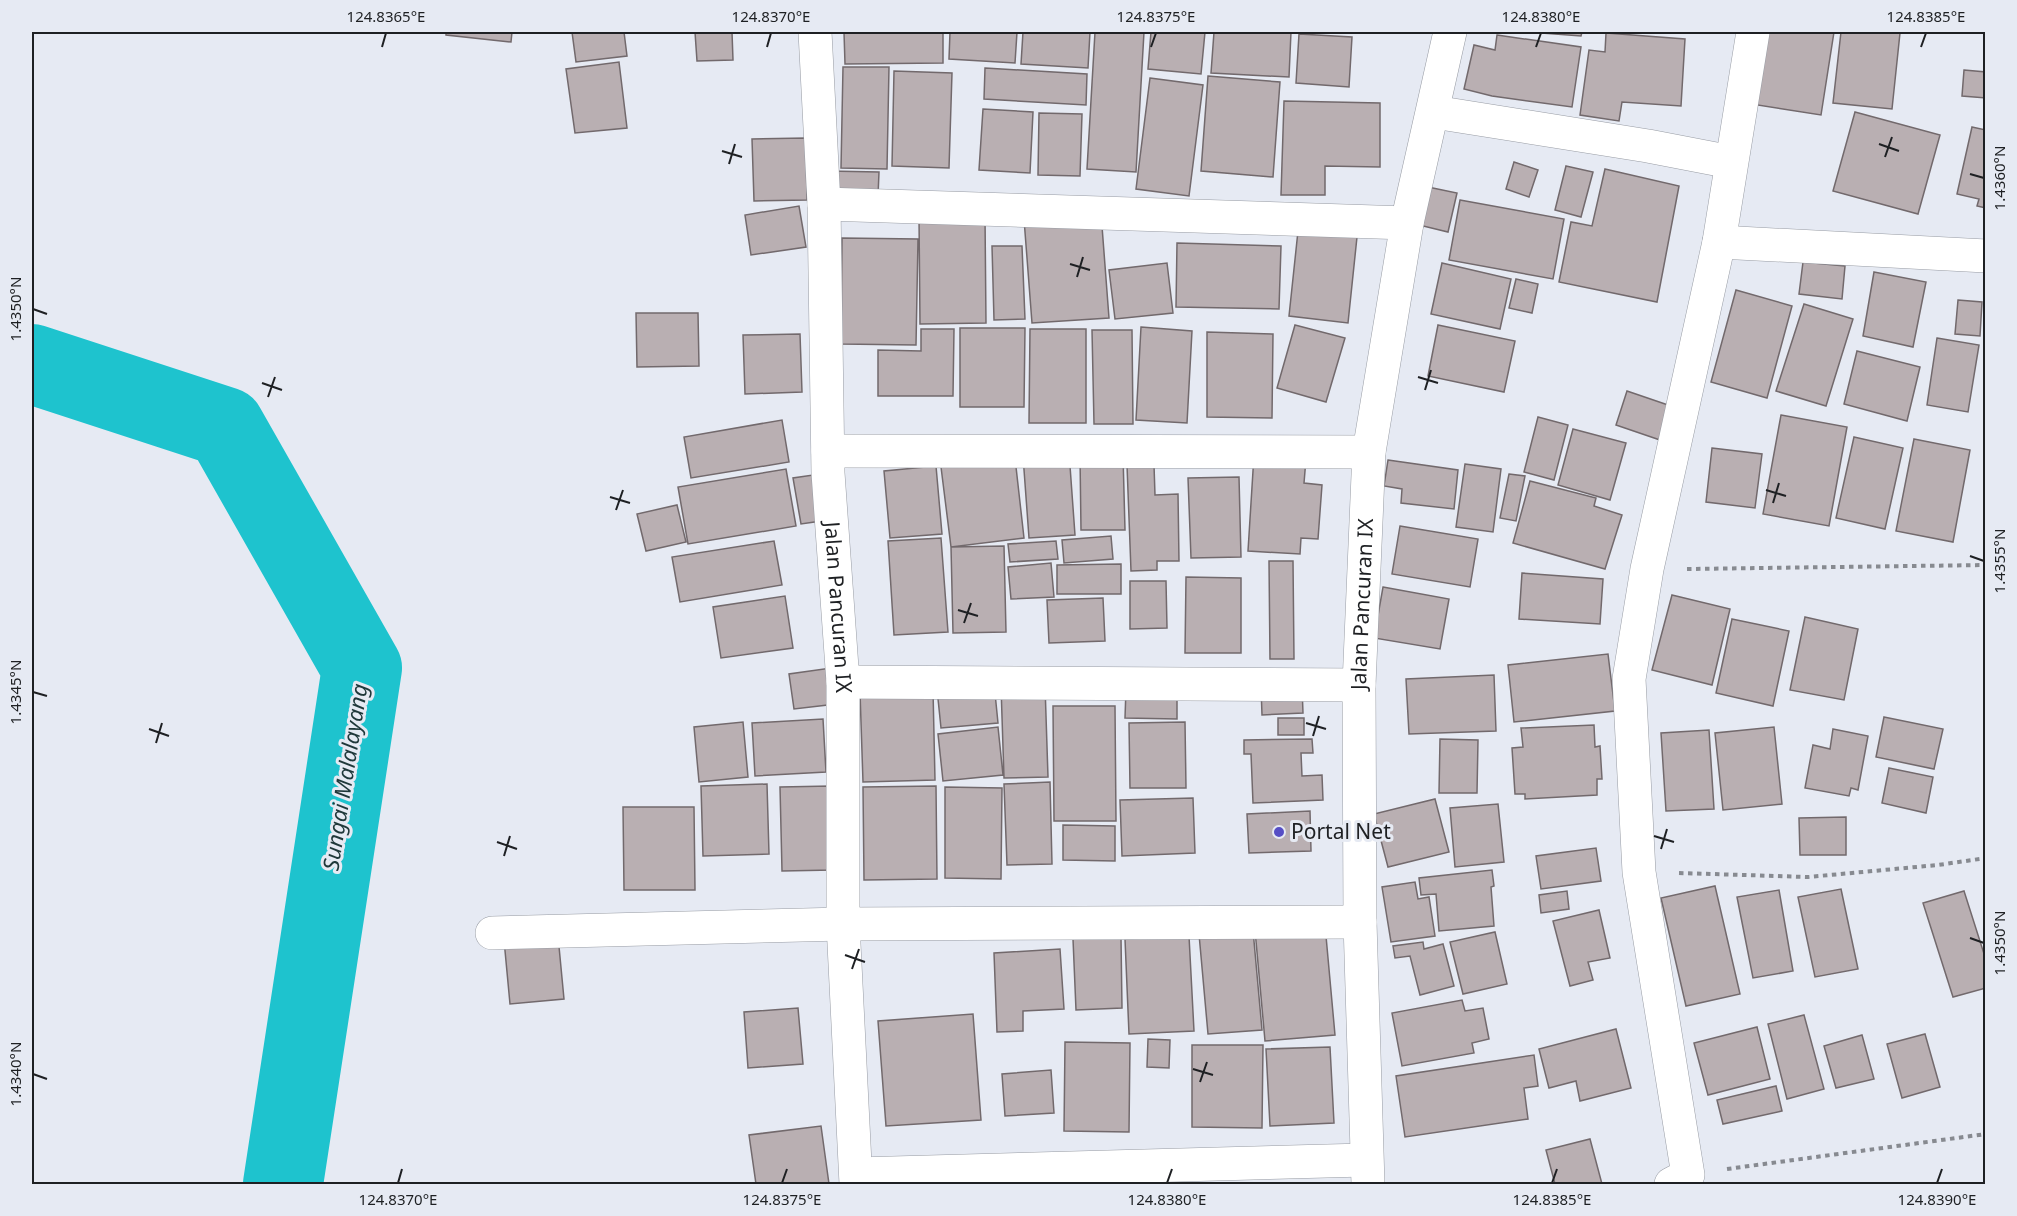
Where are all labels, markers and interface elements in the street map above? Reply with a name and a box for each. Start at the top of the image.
text: 124.8365°E [347,6,425,26]
text: 124.8370°E [732,6,810,26]
text: 124.8375°E [1117,6,1195,26]
text: 124.8380°E [1502,6,1580,26]
text: 124.8385°E [1887,6,1965,26]
text: 1.4360°N [1989,146,2009,210]
text: 1.4350°N [5,277,25,341]
street label: Jalan Pancuran IX [1344,517,1379,692]
street label: Jalan Pancuran IX [818,519,858,694]
text: 1.4355°N [1989,529,2009,593]
text: 1.4345°N [5,660,25,724]
water label: Sungai Malalayang [314,681,374,872]
place label: Portal Net [1291,817,1391,845]
marker: Portal Net [1272,825,1286,839]
text: 1.4350°N [1989,911,2009,975]
text: 1.4340°N [5,1042,25,1106]
text: 124.8370°E [359,1189,437,1209]
text: 124.8375°E [743,1189,821,1209]
text: 124.8380°E [1128,1189,1206,1209]
text: 124.8385°E [1513,1189,1591,1209]
text: 124.8390°E [1898,1189,1976,1209]

